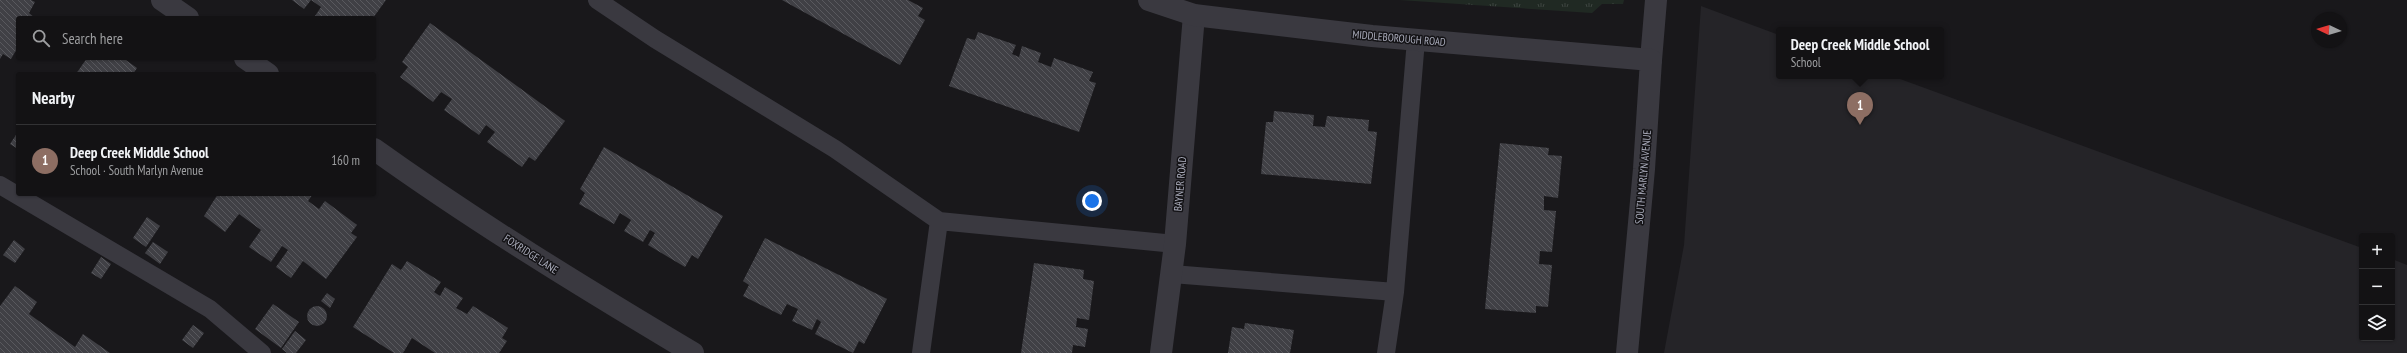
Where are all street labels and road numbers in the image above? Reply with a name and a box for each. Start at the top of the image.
street label: MIDDLEBOROUGH ROAD [1352,27,1447,49]
street label: SOUTH MARLYN AVENUE [1632,129,1654,225]
street label: BAYNER ROAD [1171,156,1189,212]
street label: FOXRIDGE LANE [501,231,561,277]

